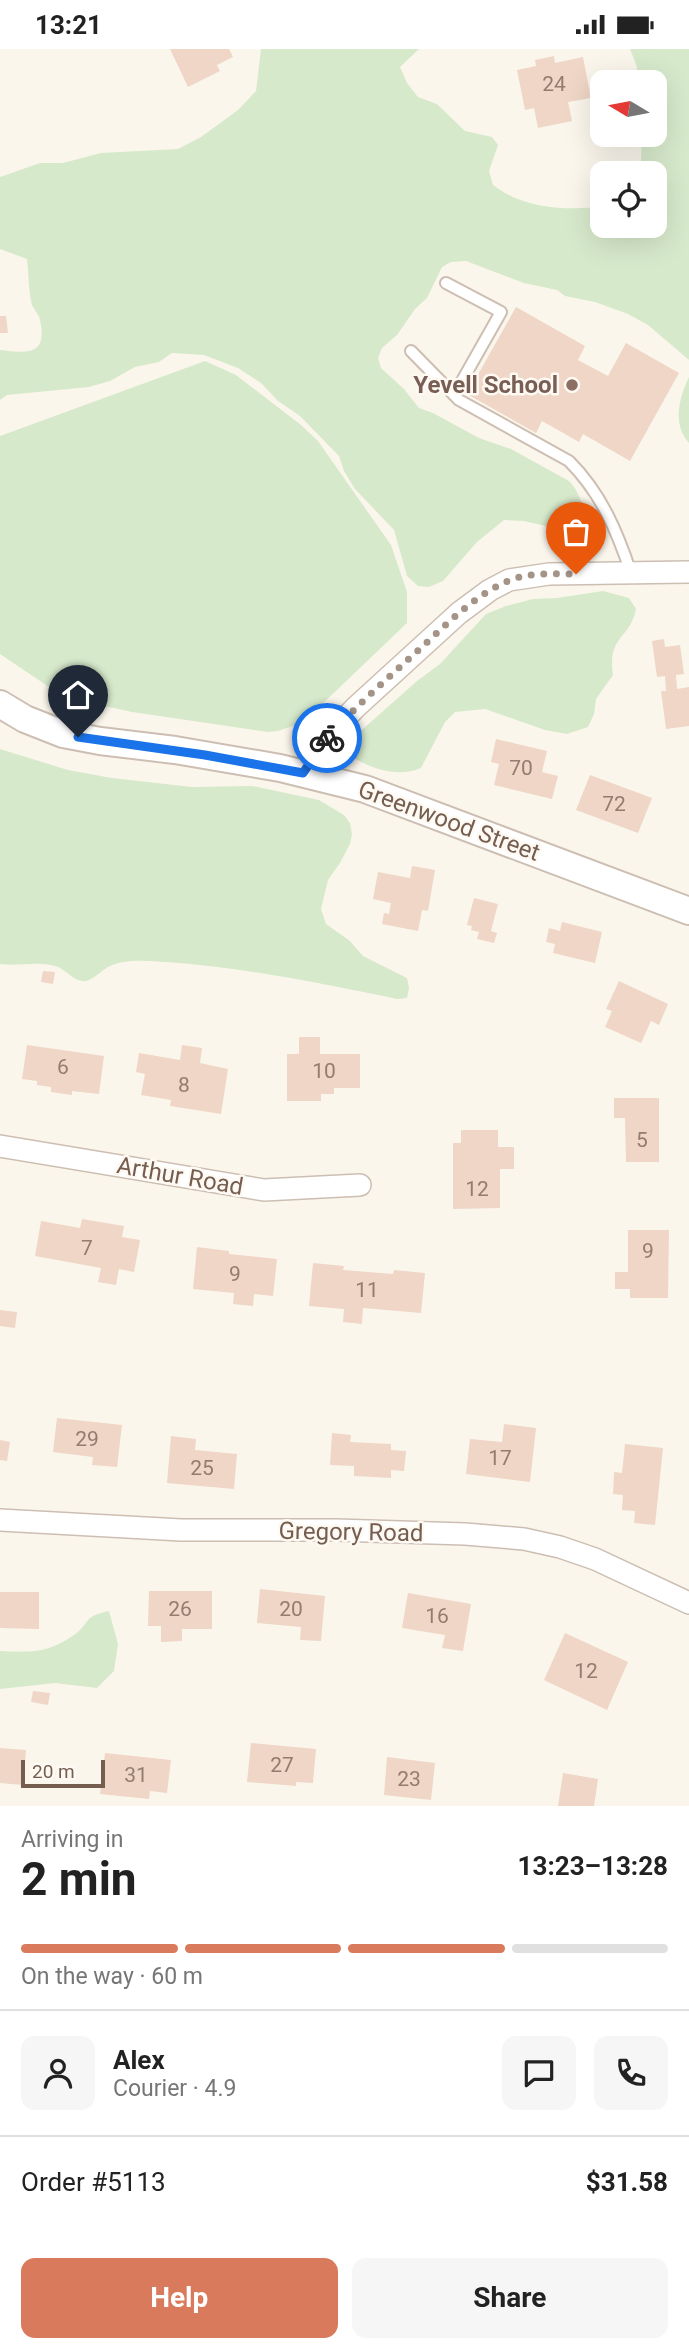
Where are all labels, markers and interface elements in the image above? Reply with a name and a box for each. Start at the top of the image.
text: 13:21 [35,10,102,40]
north arrow [590,70,667,147]
map controls [590,70,667,238]
house number: 24 [542,72,566,96]
button: locate [590,161,667,238]
place label: Yevell School [413,371,558,399]
marker: Yevell School [564,377,580,393]
pin [546,502,606,574]
icon: bag [557,513,595,551]
pin [48,665,108,737]
icon: home [59,676,97,714]
courier [292,703,362,773]
icon: bike [308,719,346,757]
house number: 70 [509,756,533,780]
street label: Greenwood Street [354,775,544,867]
house number: 72 [602,792,626,816]
house number: 6 [57,1055,69,1079]
house number: 10 [312,1059,336,1083]
house number: 8 [178,1073,190,1097]
house number: 5 [636,1128,648,1152]
street label: Arthur Road [115,1151,245,1201]
house number: 12 [465,1177,489,1201]
house number: 7 [81,1236,93,1260]
house number: 9 [642,1239,654,1263]
house number: 9 [229,1262,241,1286]
house number: 11 [355,1278,379,1302]
house number: 29 [75,1427,99,1451]
house number: 17 [488,1446,512,1470]
house number: 25 [190,1456,214,1480]
street label: Gregory Road [278,1517,424,1547]
house number: 26 [168,1597,192,1621]
house number: 20 [279,1597,303,1621]
house number: 16 [425,1604,449,1628]
house number: 12 [574,1659,598,1683]
house number: 27 [270,1753,294,1777]
scale bar [21,1757,105,1789]
text: 20 m [32,1760,75,1783]
house number: 31 [124,1763,148,1787]
house number: 23 [397,1767,421,1791]
text: Arriving in [21,1826,124,1853]
text: 13:23–13:28 [518,1851,668,1881]
text: 2 min [21,1852,137,1906]
text: On the way · 60 m [21,1963,203,1990]
button: person [21,2036,95,2110]
button: chat [502,2036,576,2110]
button: phone [594,2036,668,2110]
text: Alex [113,2045,165,2075]
text: Courier · 4.9 [113,2075,236,2102]
text: Order #5113 [21,2167,166,2197]
text: $31.58 [586,2167,668,2197]
button: Help [21,2258,338,2338]
button: Share [352,2258,668,2338]

